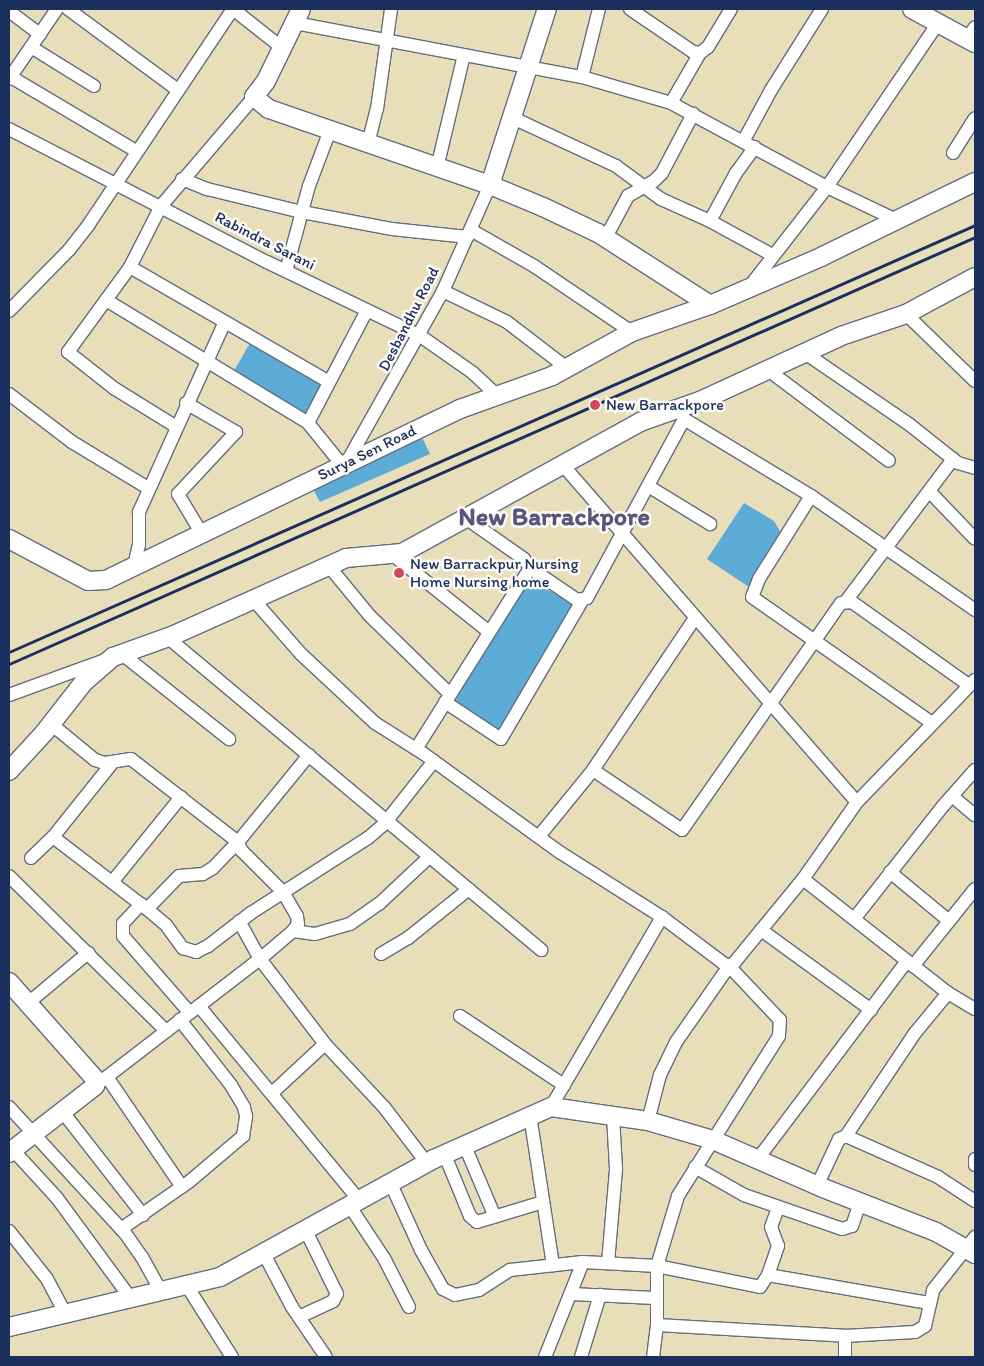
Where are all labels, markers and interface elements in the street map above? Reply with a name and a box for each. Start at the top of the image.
street label: Rabindra Sarani [212,207,318,275]
street label: Desbandhu Road [374,264,444,374]
place label: New Barrackpore [606,395,724,415]
marker: New Barrackpore [588,398,602,412]
street label: Surya Sen Road [315,421,419,485]
district label: New Barrackpore [458,501,650,533]
place label: New Barrackpur Nursing Home Nursing home [410,554,579,592]
marker: New Barrackpur Nursing Home Nursing home [392,566,406,580]

